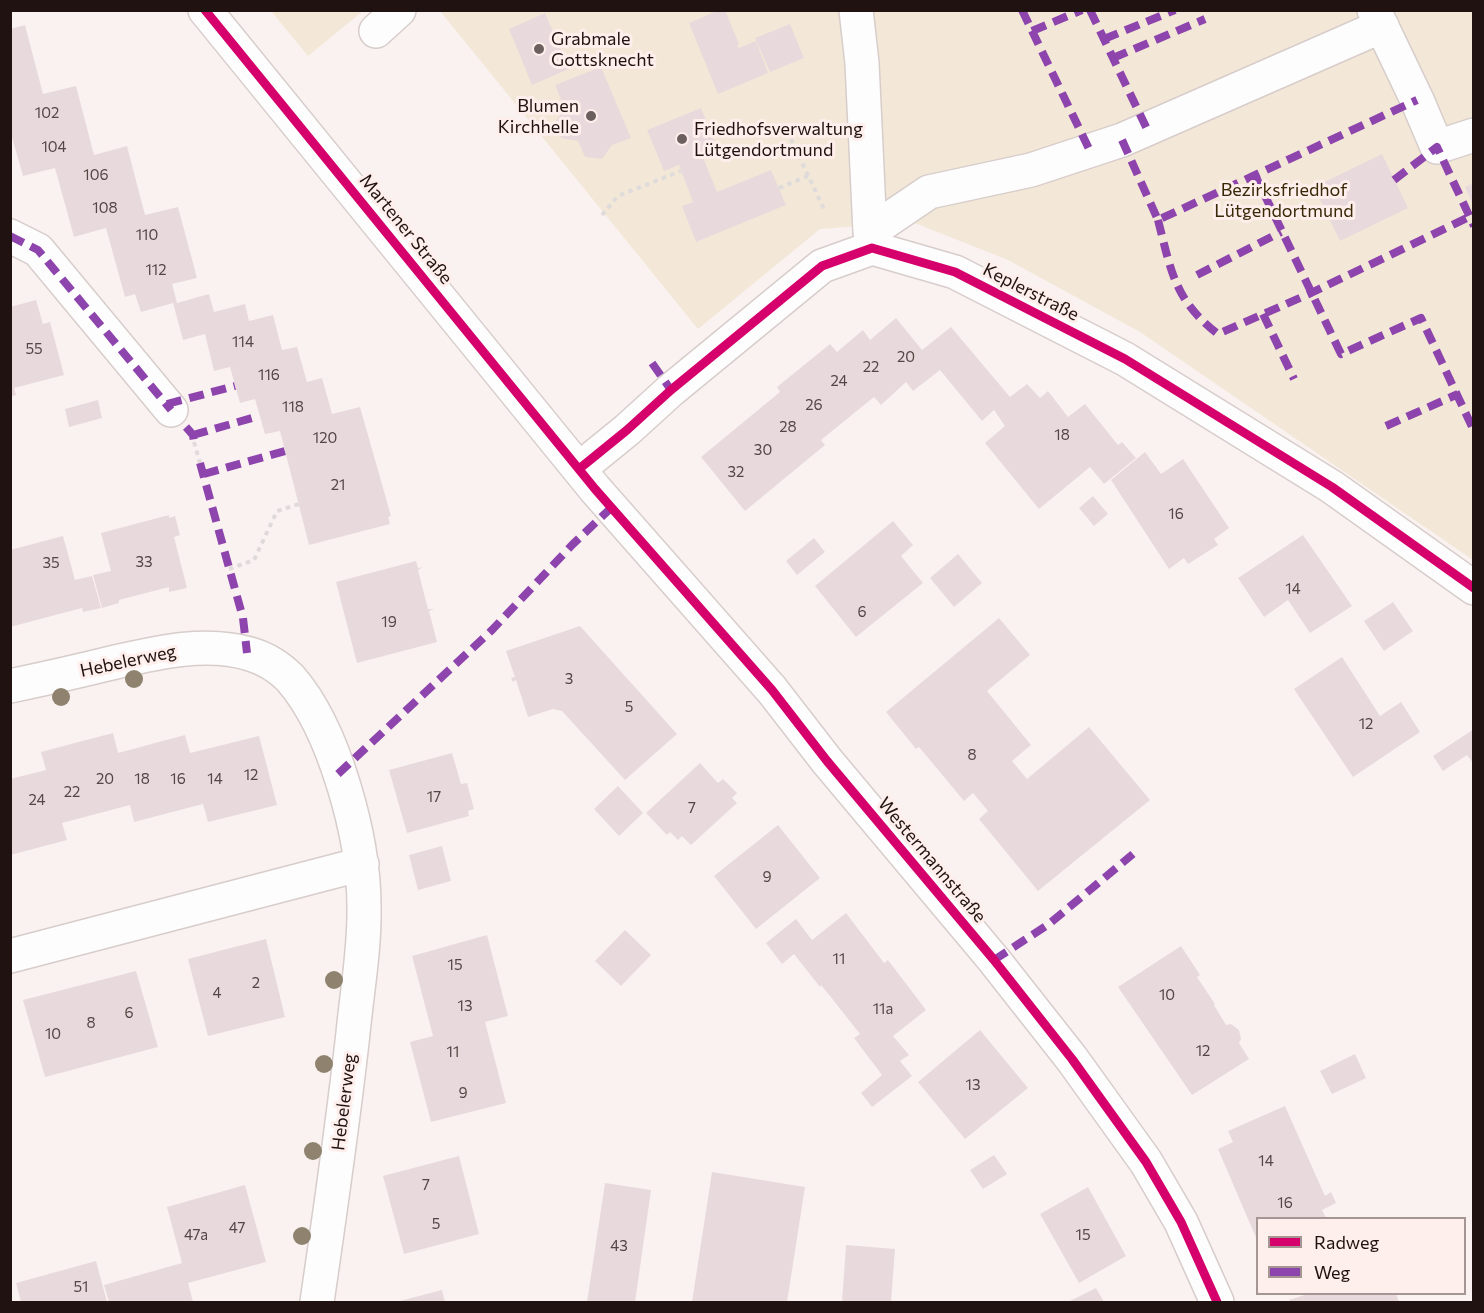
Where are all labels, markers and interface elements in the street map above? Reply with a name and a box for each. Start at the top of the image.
place label: Grabmale Gottsknecht [551,28,654,70]
marker: Grabmale Gottsknecht [532,42,546,56]
place label: Blumen Kirchhelle [498,95,579,138]
house number: 102 [35,104,59,122]
marker: Blumen Kirchhelle [584,109,598,123]
place label: Friedhofsverwaltung Lütgendortmund [694,118,863,160]
marker: Friedhofsverwaltung Lütgendortmund [675,132,689,146]
house number: 104 [41,138,67,156]
house number: 106 [83,166,109,184]
street label: Martener Straße [355,170,457,288]
park label: Bezirksfriedhof Lütgendortmund [1214,179,1354,222]
house number: 108 [92,199,118,217]
house number: 110 [136,226,158,244]
street label: Keplerstraße [979,259,1083,325]
house number: 112 [145,261,167,279]
house number: 114 [232,333,254,351]
house number: 55 [25,340,43,358]
house number: 20 [897,348,915,366]
house number: 22 [863,358,879,376]
house number: 116 [258,366,280,384]
house number: 24 [830,372,848,390]
house number: 26 [805,396,823,414]
house number: 118 [282,398,304,416]
house number: 28 [779,418,797,436]
house number: 18 [1054,426,1070,444]
house number: 120 [313,429,337,447]
house number: 30 [754,441,772,459]
house number: 32 [728,463,744,481]
house number: 21 [331,476,345,494]
house number: 16 [1168,505,1184,523]
house number: 33 [135,553,153,571]
house number: 35 [42,554,60,572]
house number: 14 [1285,580,1301,598]
house number: 6 [857,603,867,621]
house number: 19 [381,613,397,631]
street label: Hebelerweg [78,640,178,682]
house number: 3 [565,670,573,688]
house number: 5 [625,698,633,716]
house number: 12 [1359,715,1373,733]
house number: 8 [967,746,977,764]
house number: 12 [244,766,258,784]
house number: 20 [96,770,114,788]
house number: 18 [134,770,150,788]
house number: 16 [170,770,186,788]
house number: 14 [207,770,223,788]
house number: 22 [64,783,80,801]
house number: 17 [427,788,441,806]
house number: 24 [28,791,46,809]
street label: Westermannstraße [873,793,991,927]
house number: 7 [688,799,696,817]
house number: 9 [762,868,772,886]
house number: 11 [833,950,845,968]
house number: 15 [447,956,463,974]
house number: 2 [252,974,260,992]
house number: 4 [213,984,221,1002]
house number: 10 [1159,986,1175,1004]
house number: 13 [458,997,472,1015]
house number: 11a [873,1000,893,1018]
house number: 6 [124,1004,134,1022]
house number: 8 [86,1014,96,1032]
house number: 10 [45,1025,61,1043]
house number: 12 [1196,1042,1210,1060]
house number: 11 [447,1043,459,1061]
street label: Hebelerweg [327,1052,361,1152]
house number: 13 [966,1076,980,1094]
house number: 9 [458,1084,468,1102]
house number: 14 [1258,1152,1274,1170]
house number: 7 [422,1176,430,1194]
house number: 16 [1277,1194,1293,1212]
house number: 5 [432,1215,440,1233]
legend [1256,1217,1466,1295]
house number: 47 [229,1219,245,1237]
house number: 47a [184,1226,208,1244]
house number: 15 [1075,1226,1091,1244]
text: Radweg [1314,1231,1379,1253]
house number: 43 [610,1237,628,1255]
text: Weg [1314,1261,1350,1283]
house number: 51 [73,1278,89,1296]

